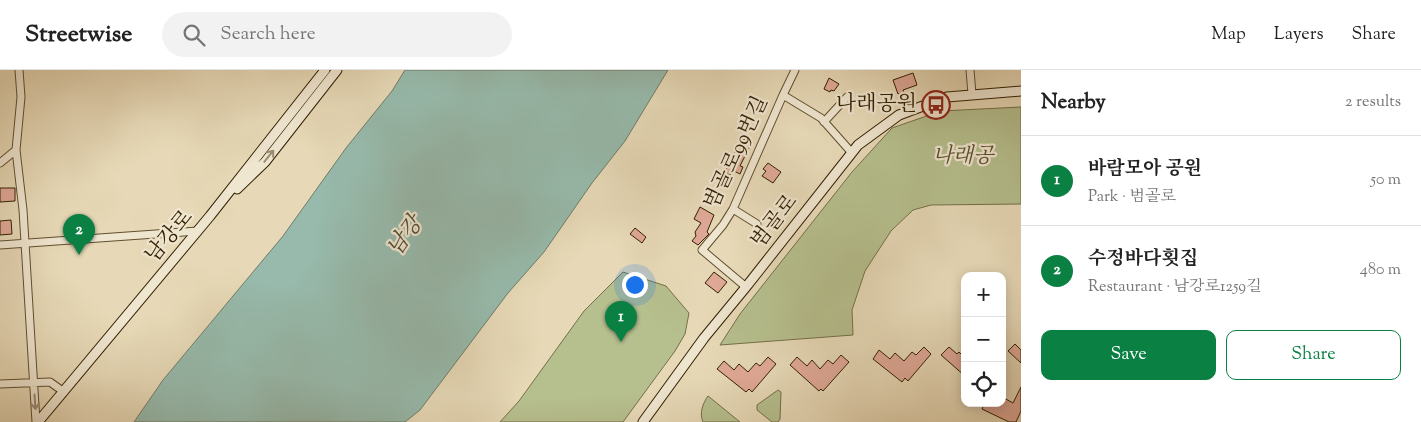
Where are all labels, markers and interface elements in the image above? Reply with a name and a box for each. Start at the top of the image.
search box [162,12,512,57]
text: Streetwise [25,18,132,52]
icon: search [180,21,208,49]
text: Search here [220,21,316,48]
text: Map [1211,22,1246,48]
text: Layers [1274,22,1324,48]
text: Share [1352,22,1396,48]
text: Nearby [1041,88,1106,118]
place label: 나래공원 [836,90,917,120]
bus stop icon: 나래공원 [921,90,951,120]
street label: 범골로99번길 [698,91,776,215]
text: 2 results [1345,91,1401,114]
park label: 나래공 [933,142,995,172]
one-way arrow [264,150,275,163]
text: 바람모아 공원 [1088,156,1202,183]
text: 1 [1054,169,1060,192]
text: 50 m [1370,169,1401,192]
text: Park · 범골로 [1088,186,1176,209]
street label: 범골로 [744,189,806,255]
street label: 남강로 [139,204,201,270]
water label: 남강 [381,207,434,264]
pin: 2 [63,214,95,255]
text: 수정바다횟집 [1088,246,1198,273]
text: 2 [1053,259,1061,282]
text: 480 m [1360,259,1401,282]
your location [622,272,648,298]
map controls [961,272,1006,407]
button: + [961,272,1006,317]
text: Restaurant · 남강로1259길 [1088,276,1262,299]
pin: 1 [605,301,637,342]
button: − [961,317,1006,362]
button: Save [1041,330,1216,380]
button: Share [1226,330,1401,380]
button: locate [961,362,1006,407]
one-way arrow [30,394,39,410]

